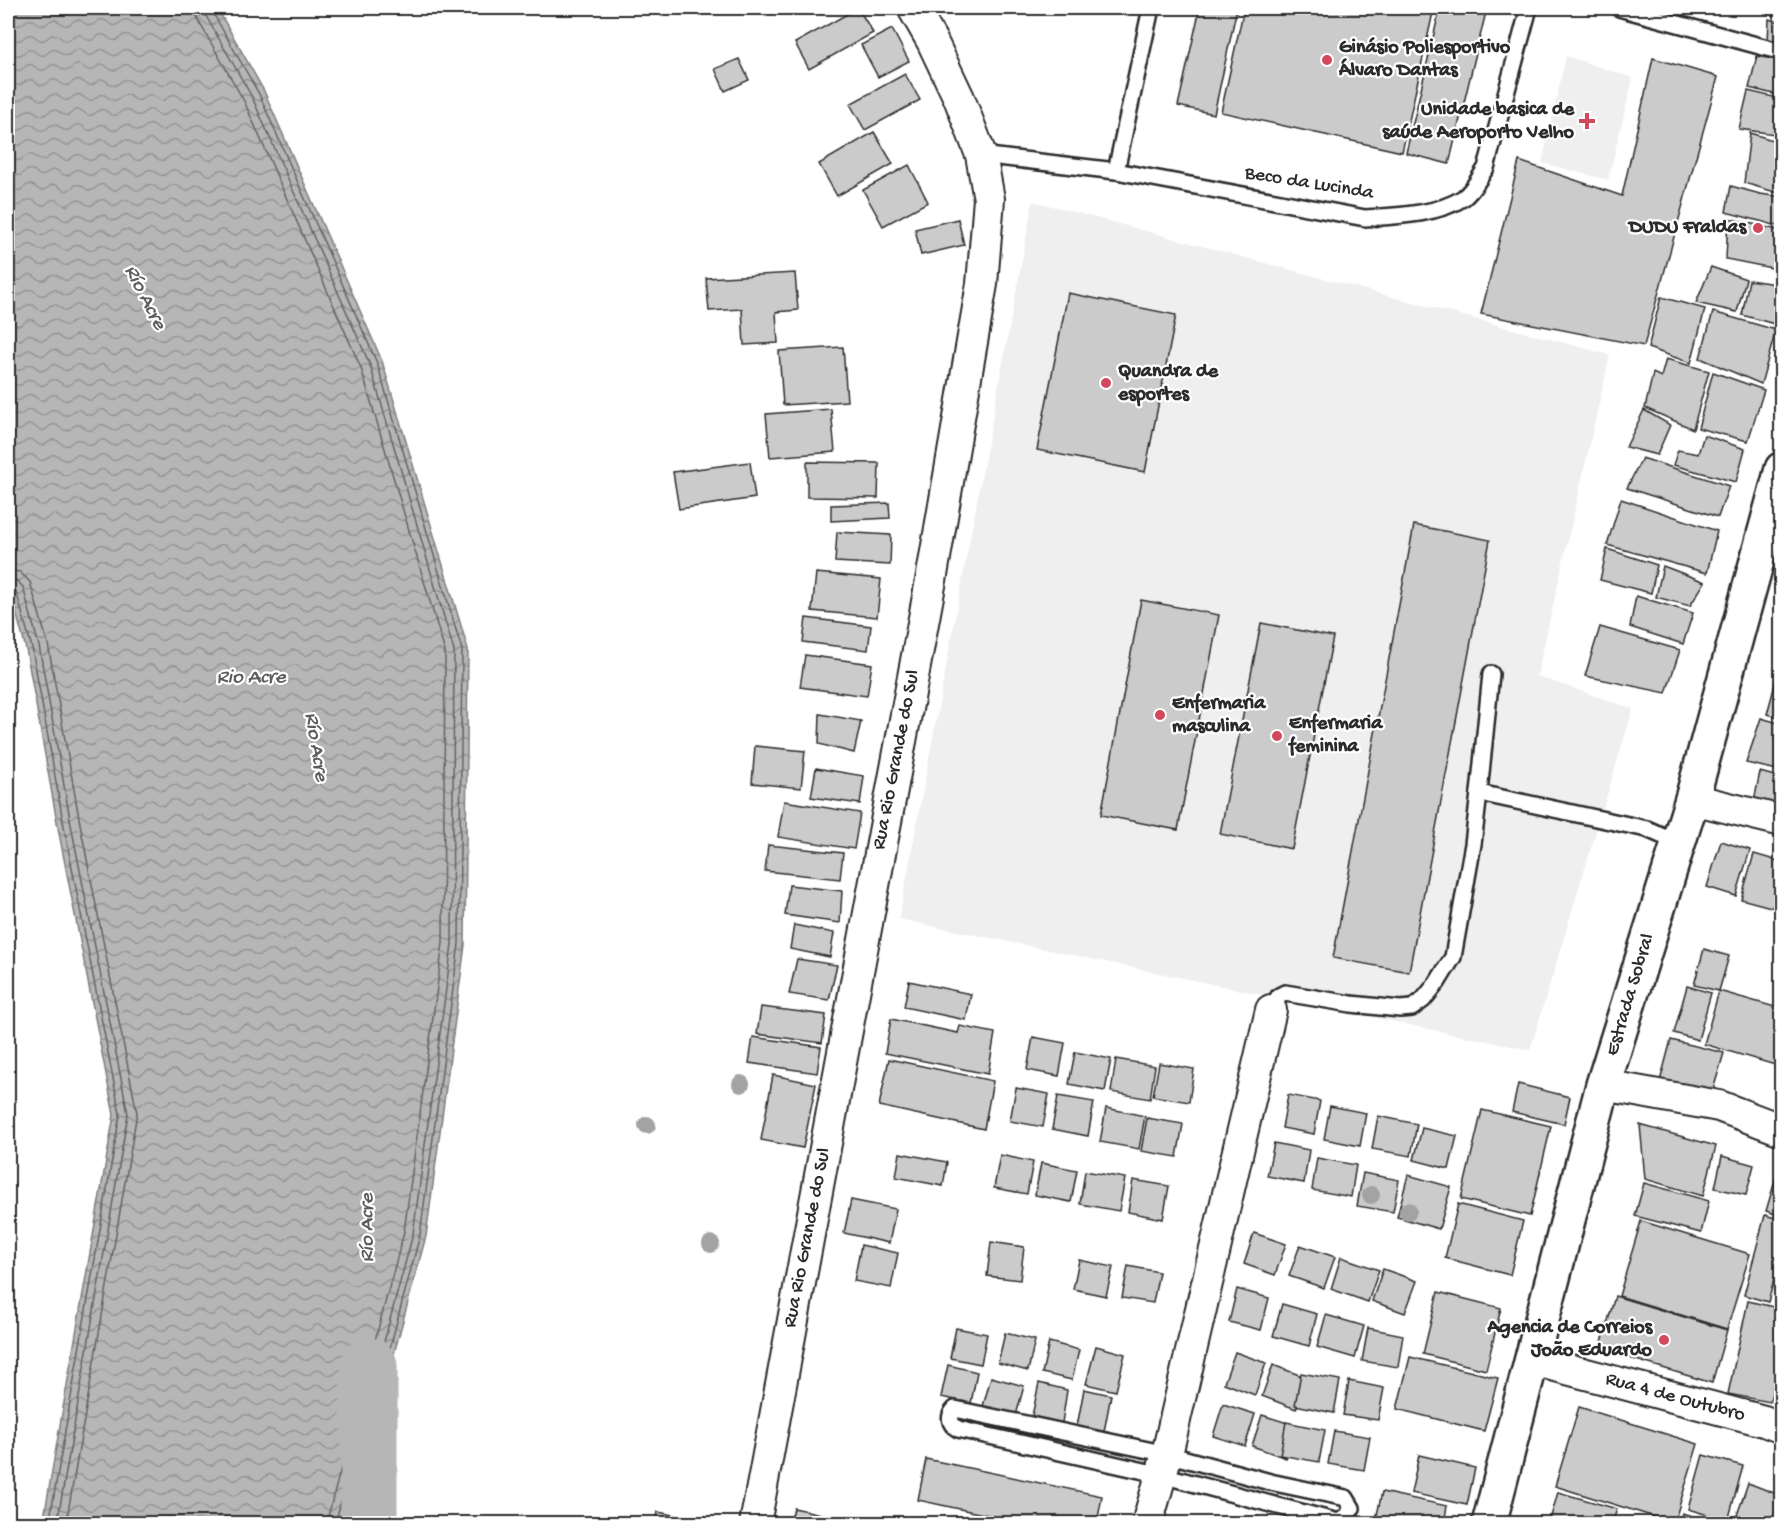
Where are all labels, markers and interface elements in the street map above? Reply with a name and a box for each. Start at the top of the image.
place label: Ginásio Poliesportivo Álvaro Dantas [1338,37,1511,83]
marker: Ginásio Poliesportivo Álvaro Dantas [1320,53,1334,67]
place label: Unidade basica de saúde Aeroporto Velho [1382,99,1575,145]
marker: Unidade basica de saúde Aeroporto Velho [1578,112,1596,130]
street label: Beco da Lucinda [1242,162,1376,206]
place label: DUDU Fraldas [1627,217,1748,240]
marker: DUDU Fraldas [1751,221,1765,235]
water label: Río Acre [117,261,171,336]
place label: Quandra de esportes [1117,361,1219,407]
marker: Quandra de esportes [1099,376,1113,390]
water label: Rio Acre [216,666,287,691]
street label: Rua Rio Grande do Sul [868,668,926,852]
place label: Enfermaria masculina [1172,693,1266,739]
marker: Enfermaria masculina [1153,708,1167,722]
water label: Río Acre [297,711,333,784]
place label: Enfermaria feminina [1288,713,1383,759]
marker: Enfermaria feminina [1270,729,1284,743]
street label: Estrada Sobral [1602,931,1660,1059]
street label: Rua Rio Grande do Sul [779,1146,837,1330]
water label: Río Acre [356,1192,381,1263]
place label: Agencia de Correios João Eduardo [1486,1317,1654,1363]
marker: Agencia de Correios João Eduardo [1657,1333,1671,1347]
street label: Rua 4 de Outubro [1603,1368,1747,1428]

